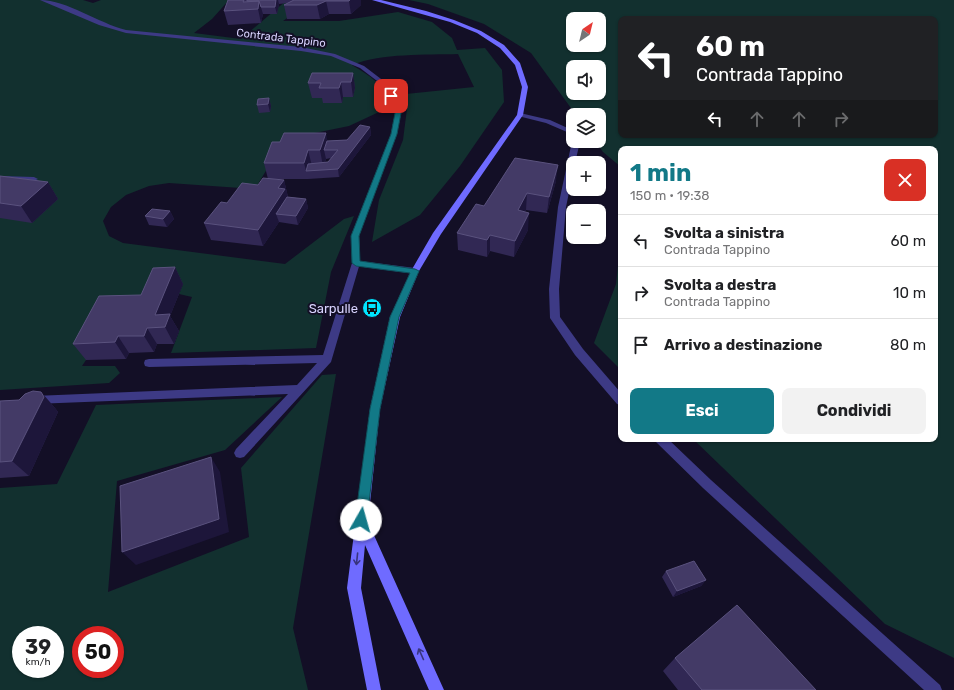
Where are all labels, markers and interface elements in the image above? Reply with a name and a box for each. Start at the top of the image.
north arrow [566,12,606,52]
map controls [566,12,606,244]
street label: Contrada Tappino [236,26,326,50]
text: 60 m [696,30,765,63]
icon: left [630,32,682,84]
button: sound [566,60,606,100]
text: Contrada Tappino [696,64,843,86]
pin [374,79,408,113]
icon: arrive [380,85,402,107]
button: layers [566,108,606,148]
icon: left [704,108,726,130]
icon: ahead [746,108,768,130]
icon: ahead [788,108,810,130]
icon: right [830,108,852,130]
button: + [566,156,606,196]
text: 1 min [630,159,691,187]
button: close [884,159,926,201]
text: 150 m · 19:38 [630,188,710,203]
button: − [566,204,606,244]
text: Svolta a sinistra [664,224,784,242]
icon: left [630,230,652,252]
text: 60 m [890,232,926,250]
text: Contrada Tappino [664,242,770,257]
text: Svolta a destra [664,276,776,294]
icon: right [630,282,652,304]
text: 10 m [893,284,926,302]
text: Contrada Tappino [664,294,770,309]
bus stop icon: Sarpulle [361,297,383,319]
place label: Sarpulle [309,301,358,316]
icon: arrive [630,334,652,356]
text: Arrivo a destinazione [664,336,822,354]
text: 80 m [890,336,926,354]
button: Esci [630,388,774,434]
button: Condividi [782,388,926,434]
position arrow [340,499,382,541]
one-way arrow [353,552,361,565]
speed limit sign: 50 [72,626,124,678]
text: 39 [25,635,51,659]
one-way arrow [417,649,424,661]
text: km/h [26,656,50,668]

